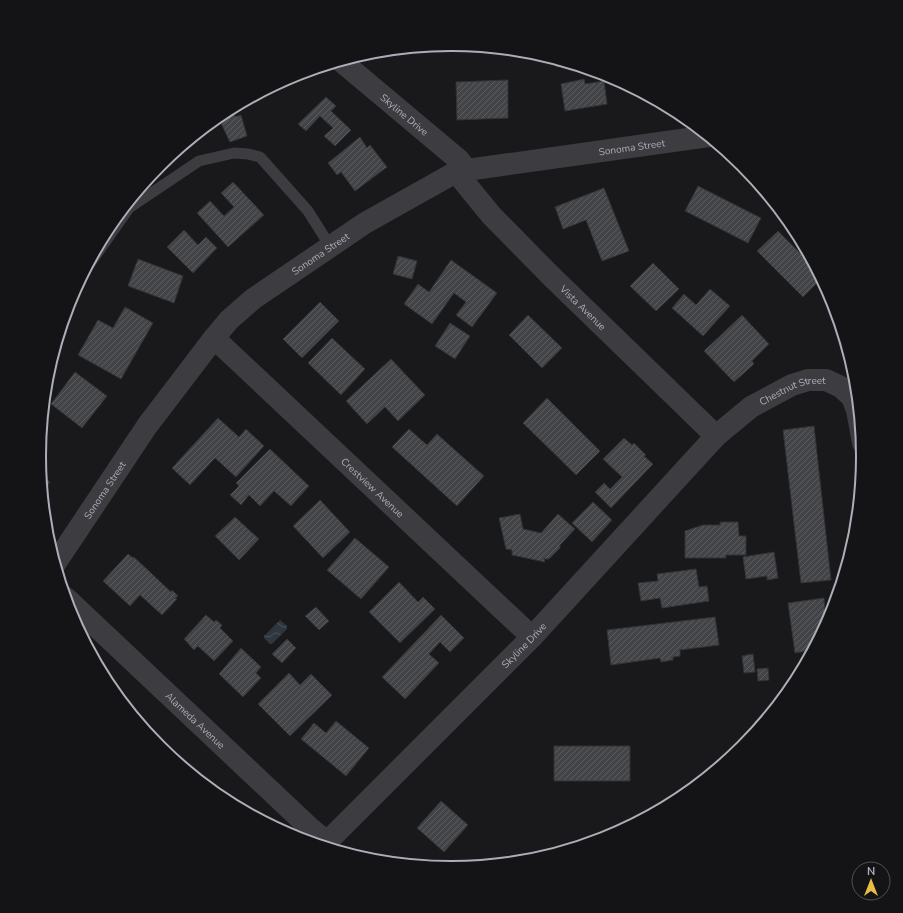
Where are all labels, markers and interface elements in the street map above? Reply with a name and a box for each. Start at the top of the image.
street label: Skyline Drive [377,91,431,139]
street label: Sonoma Street [598,136,666,159]
street label: Sonoma Street [289,229,353,279]
street label: Vista Avenue [556,282,609,334]
street label: Chestnut Street [757,374,826,409]
street label: Crestview Avenue [338,455,407,521]
street label: Sonoma Street [81,458,130,522]
street label: Skyline Drive [499,620,550,672]
street label: Alameda Avenue [162,689,228,752]
north arrow [851,861,891,901]
text: N [867,864,875,879]

